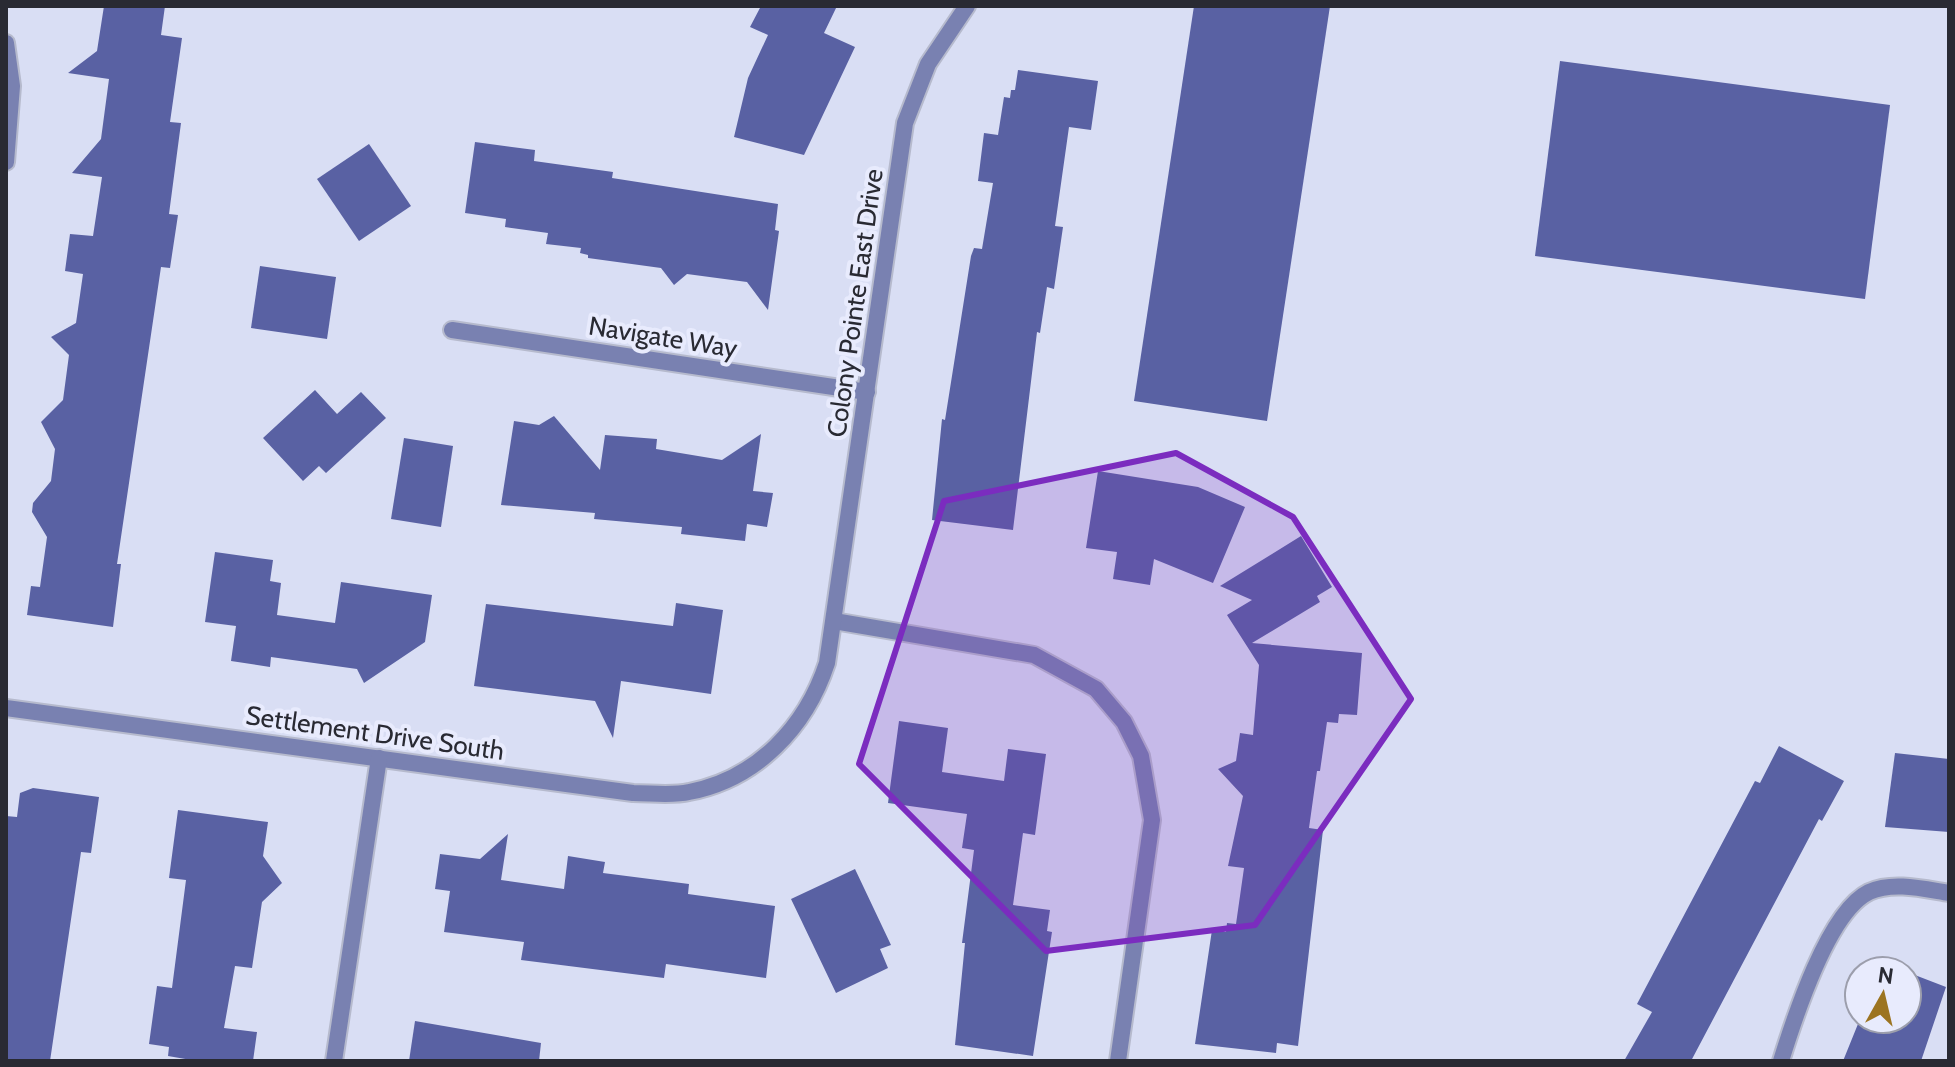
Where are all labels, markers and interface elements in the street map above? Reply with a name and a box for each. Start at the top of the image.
street label: Colony Pointe East Drive [820,167,890,439]
street label: Navigate Way [586,309,740,365]
street label: Settlement Drive South [244,699,506,767]
north arrow [1843,955,1923,1035]
text: N [1876,961,1895,990]

